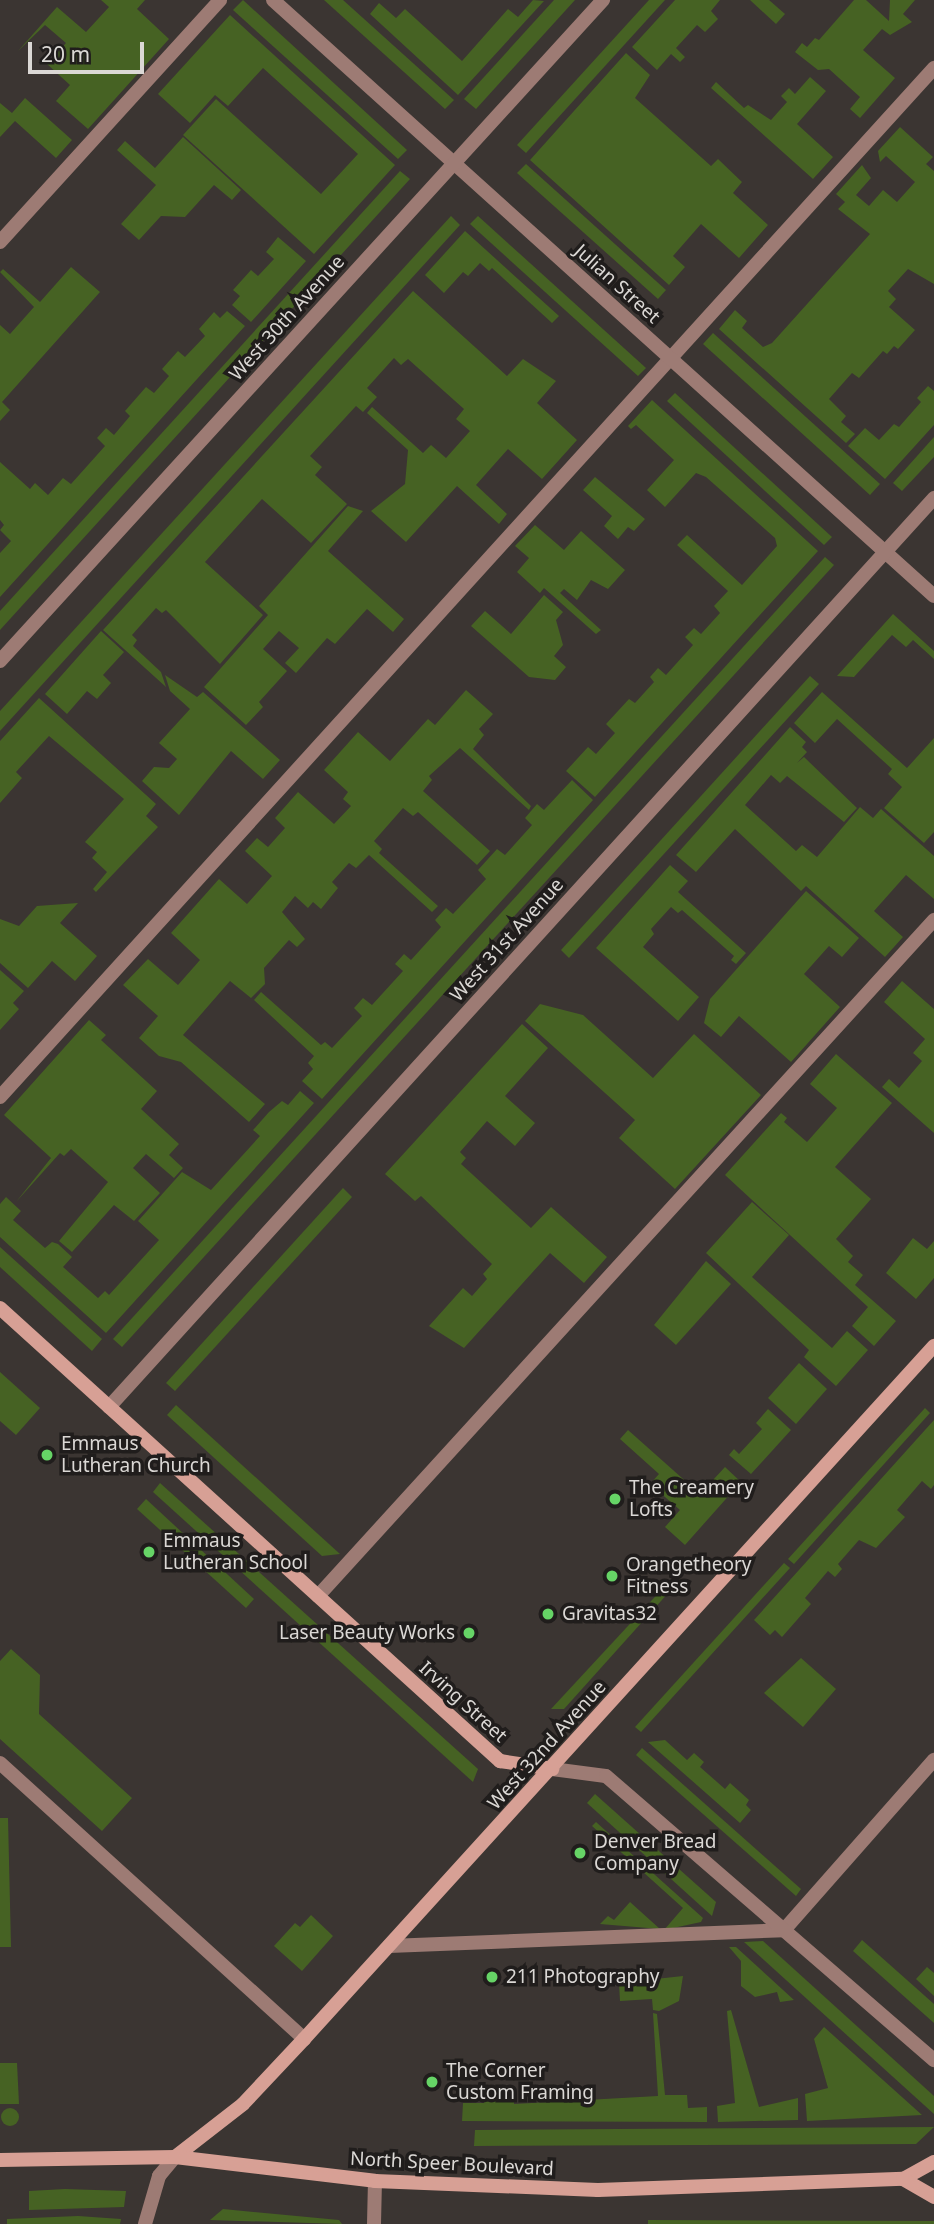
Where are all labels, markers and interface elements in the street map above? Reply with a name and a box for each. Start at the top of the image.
scale bar [32,28,147,72]
text: 20 m [41,40,90,68]
street label: Julian Street [570,240,664,328]
street label: West 30th Avenue [225,251,349,385]
street label: West 31st Avenue [446,874,568,1006]
place label: Emmaus Lutheran Church [61,1433,211,1477]
marker: Emmaus Lutheran Church [39,1447,55,1463]
place label: The Creamery Lofts [629,1477,754,1521]
marker: The Creamery Lofts [607,1491,623,1507]
place label: Emmaus Lutheran School [163,1530,308,1574]
marker: Emmaus Lutheran School [141,1544,157,1560]
place label: Orangetheory Fitness [626,1554,751,1598]
marker: Orangetheory Fitness [604,1568,620,1584]
place label: Gravitas32 [562,1603,657,1625]
marker: Gravitas32 [540,1606,556,1622]
place label: Laser Beauty Works [279,1622,455,1644]
marker: Laser Beauty Works [461,1625,477,1641]
street label: Irving Street [414,1657,512,1747]
street label: West 32nd Avenue [483,1676,611,1814]
place label: Denver Bread Company [594,1831,716,1875]
marker: Denver Bread Company [572,1845,588,1861]
place label: 211 Photography [506,1966,660,1988]
marker: 211 Photography [484,1969,500,1985]
place label: The Corner Custom Framing [446,2060,594,2104]
marker: The Corner Custom Framing [424,2074,440,2090]
street label: North Speer Boulevard [350,2147,554,2181]

